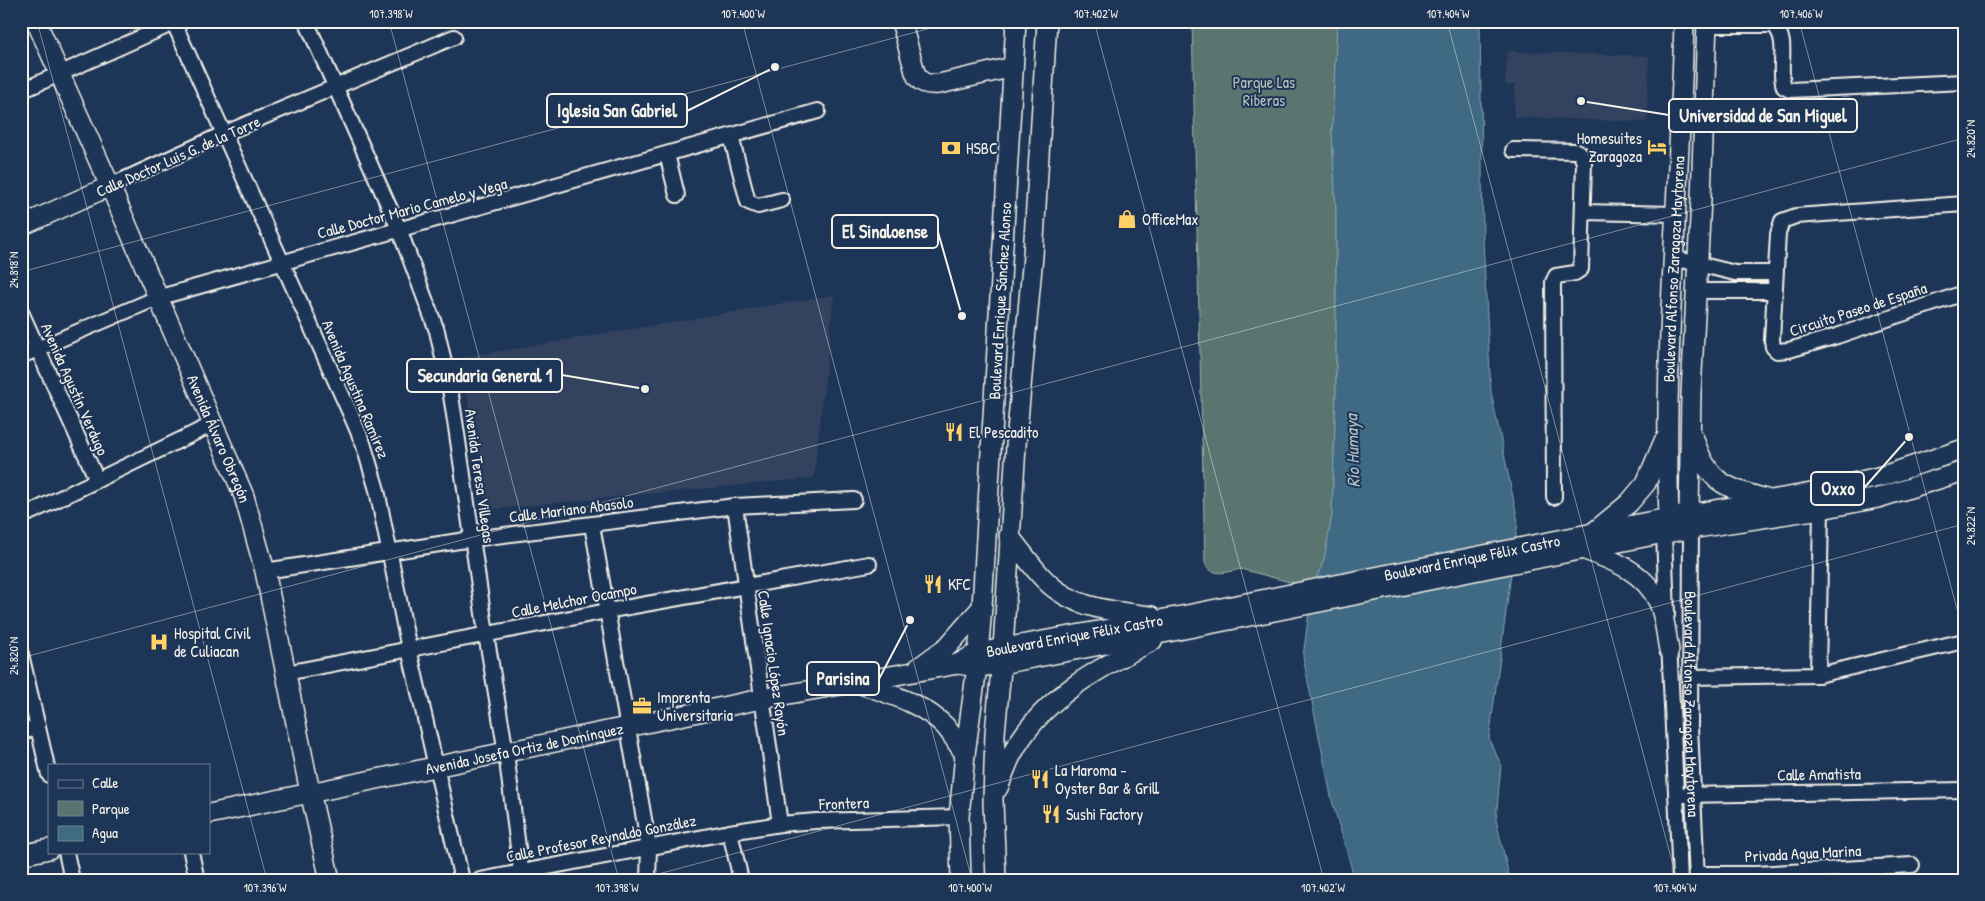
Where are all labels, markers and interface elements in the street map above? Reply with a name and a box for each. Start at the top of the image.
text: 107.398°W [369,5,413,22]
text: 107.400°W [721,5,765,22]
text: 107.402°W [1074,5,1119,22]
text: 107.404°W [1427,5,1470,22]
text: 107.406°W [1779,5,1823,22]
park label: Parque Las Riberas [1233,71,1295,111]
callout: Iglesia San Gabriel [547,94,687,127]
text: Iglesia San Gabriel [557,98,678,124]
callout: Universidad de San Miguel [1669,99,1857,132]
text: Universidad de San Miguel [1679,103,1848,129]
street label: Calle Doctor Luis G. de la Torre [92,110,264,202]
text: 24.820°N [1962,120,1979,158]
place label: Homesuites Zaragoza [1577,127,1642,167]
hotel icon: Homesuites Zaragoza [1646,136,1668,158]
bank icon: HSBC [940,137,962,159]
place label: HSBC [966,137,998,159]
street label: Boulevard Alfonso Zaragoza Maytorena [1658,156,1690,382]
street label: Calle Doctor Mario Camelo y Vega [315,172,509,244]
street label: Boulevard Enrique Sánchez Alonso [983,201,1016,400]
shop icon: OfficeMax [1116,208,1138,230]
place label: OfficeMax [1142,208,1198,230]
callout: El Sinaloense [832,215,938,248]
text: El Sinaloense [842,219,929,244]
text: 24.818°N [5,252,22,288]
street label: Circuito Paseo de España [1787,276,1929,342]
street label: Avenida Agustina Ramírez [317,316,395,462]
street label: Avenida Agustín Verdugo [36,319,114,459]
callout: Secundaria General 1 [407,359,562,392]
text: Secundaria General 1 [418,363,553,388]
street label: Avenida Álvaro Obregón [182,371,256,505]
street label: Avenida Teresa Villegas [460,407,500,545]
water label: Río Humaya [1338,412,1366,488]
restaurant icon: El Pescadito [943,421,965,443]
place label: El Pescadito [969,421,1039,443]
callout: Oxxo [1811,472,1864,505]
text: Oxxo [1821,476,1855,501]
street label: Calle Mariano Abasolo [508,490,635,528]
text: 24.822°N [1962,507,1979,545]
street label: Boulevard Enrique Félix Castro [1382,529,1562,586]
restaurant icon: KFC [922,573,944,595]
place label: KFC [948,573,971,595]
street label: Calle Melchor Ocampo [510,577,639,623]
street label: Calle Ignacio López Rayón [753,589,795,737]
street label: Boulevard Alfonso Zaragoza Maytorena [1679,591,1705,817]
street label: Boulevard Enrique Félix Castro [984,609,1165,662]
place label: Hospital Civil de Culiacan [174,622,252,662]
hospital icon: Hospital Civil de Culiacan [148,631,170,653]
text: 24.820°N [5,637,22,675]
callout: Parisina [807,662,879,695]
text: Parisina [817,666,870,691]
place label: Imprenta Universitaria [657,686,733,726]
office icon: Imprenta Universitaria [631,695,653,717]
street label: Avenida Josefa Ortiz de Domínguez [423,717,625,780]
place label: La Maroma - Oyster Bar & Grill [1055,759,1159,799]
street label: Calle Amatista [1777,762,1861,786]
legend [48,764,210,854]
restaurant icon: La Maroma - Oyster Bar & Grill [1029,768,1051,790]
text: Calle [92,772,119,793]
street label: Frontera [818,791,869,815]
text: Parque [92,798,130,819]
restaurant icon: Sushi Factory [1040,803,1062,825]
place label: Sushi Factory [1066,803,1143,825]
street label: Calle Profesor Reynaldo González [504,809,698,867]
text: Agua [92,822,118,843]
street label: Privada Agua Marina [1744,839,1862,867]
text: 107.396°W [244,879,287,896]
text: 107.398°W [595,879,639,896]
text: 107.400°W [948,879,992,896]
text: 107.402°W [1301,879,1346,896]
text: 107.404°W [1654,879,1697,896]

